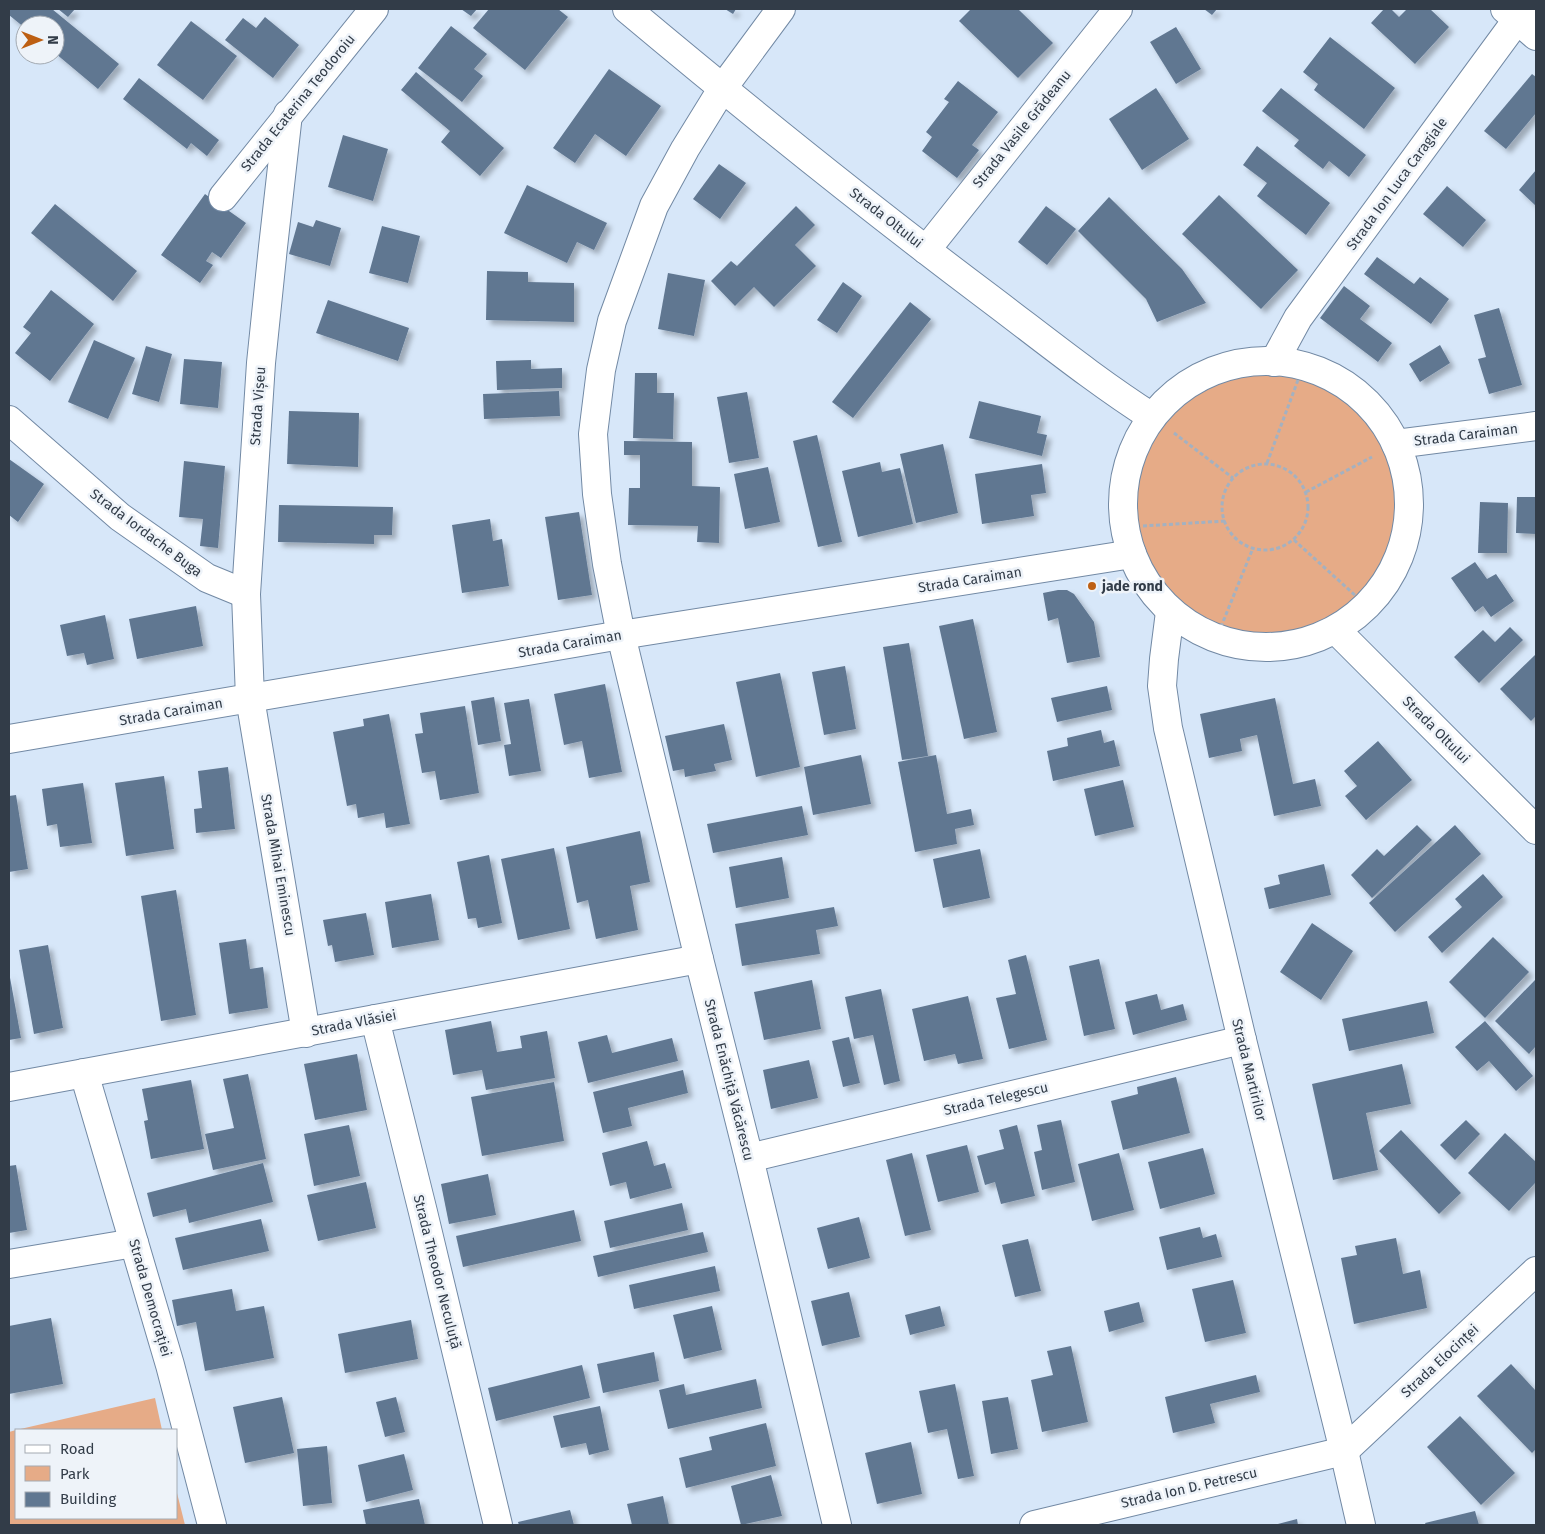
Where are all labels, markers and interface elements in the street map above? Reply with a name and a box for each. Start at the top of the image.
north arrow [15,15,65,65]
street label: Strada Ecaterina Teodoroiu [237,31,359,175]
text: N [44,35,61,45]
street label: Strada Vasile Grădeanu [969,67,1075,191]
street label: Strada Ion Luca Caragiale [1343,114,1451,254]
street label: Strada Oltului [846,184,926,252]
street label: Strada Vișeu [247,366,270,446]
street label: Strada Caraiman [1413,420,1519,450]
street label: Strada Iordache Buga [87,485,205,581]
street label: Strada Caraiman [917,563,1023,597]
place label: jade rond [1101,578,1163,595]
marker: jade rond [1086,580,1098,592]
street label: Strada Caraiman [517,627,623,661]
street label: Strada Oltului [1399,693,1473,767]
street label: Strada Caraiman [118,695,224,729]
street label: Strada Mihai Eminescu [257,793,299,937]
street label: Strada Enăchiță Văcărescu [700,997,757,1163]
street label: Strada Vlăsiei [310,1006,398,1040]
street label: Strada Martirilor [1228,1017,1270,1123]
street label: Strada Telegescu [942,1079,1050,1119]
street label: Strada Theodor Neculuță [409,1193,464,1351]
street label: Strada Democrației [124,1237,175,1359]
street label: Strada Elocinței [1398,1321,1483,1402]
legend [15,1429,178,1519]
text: Road [60,1440,95,1458]
street label: Strada Ion D. Petrescu [1119,1464,1259,1512]
text: Park [60,1465,90,1483]
text: Building [60,1490,116,1508]

